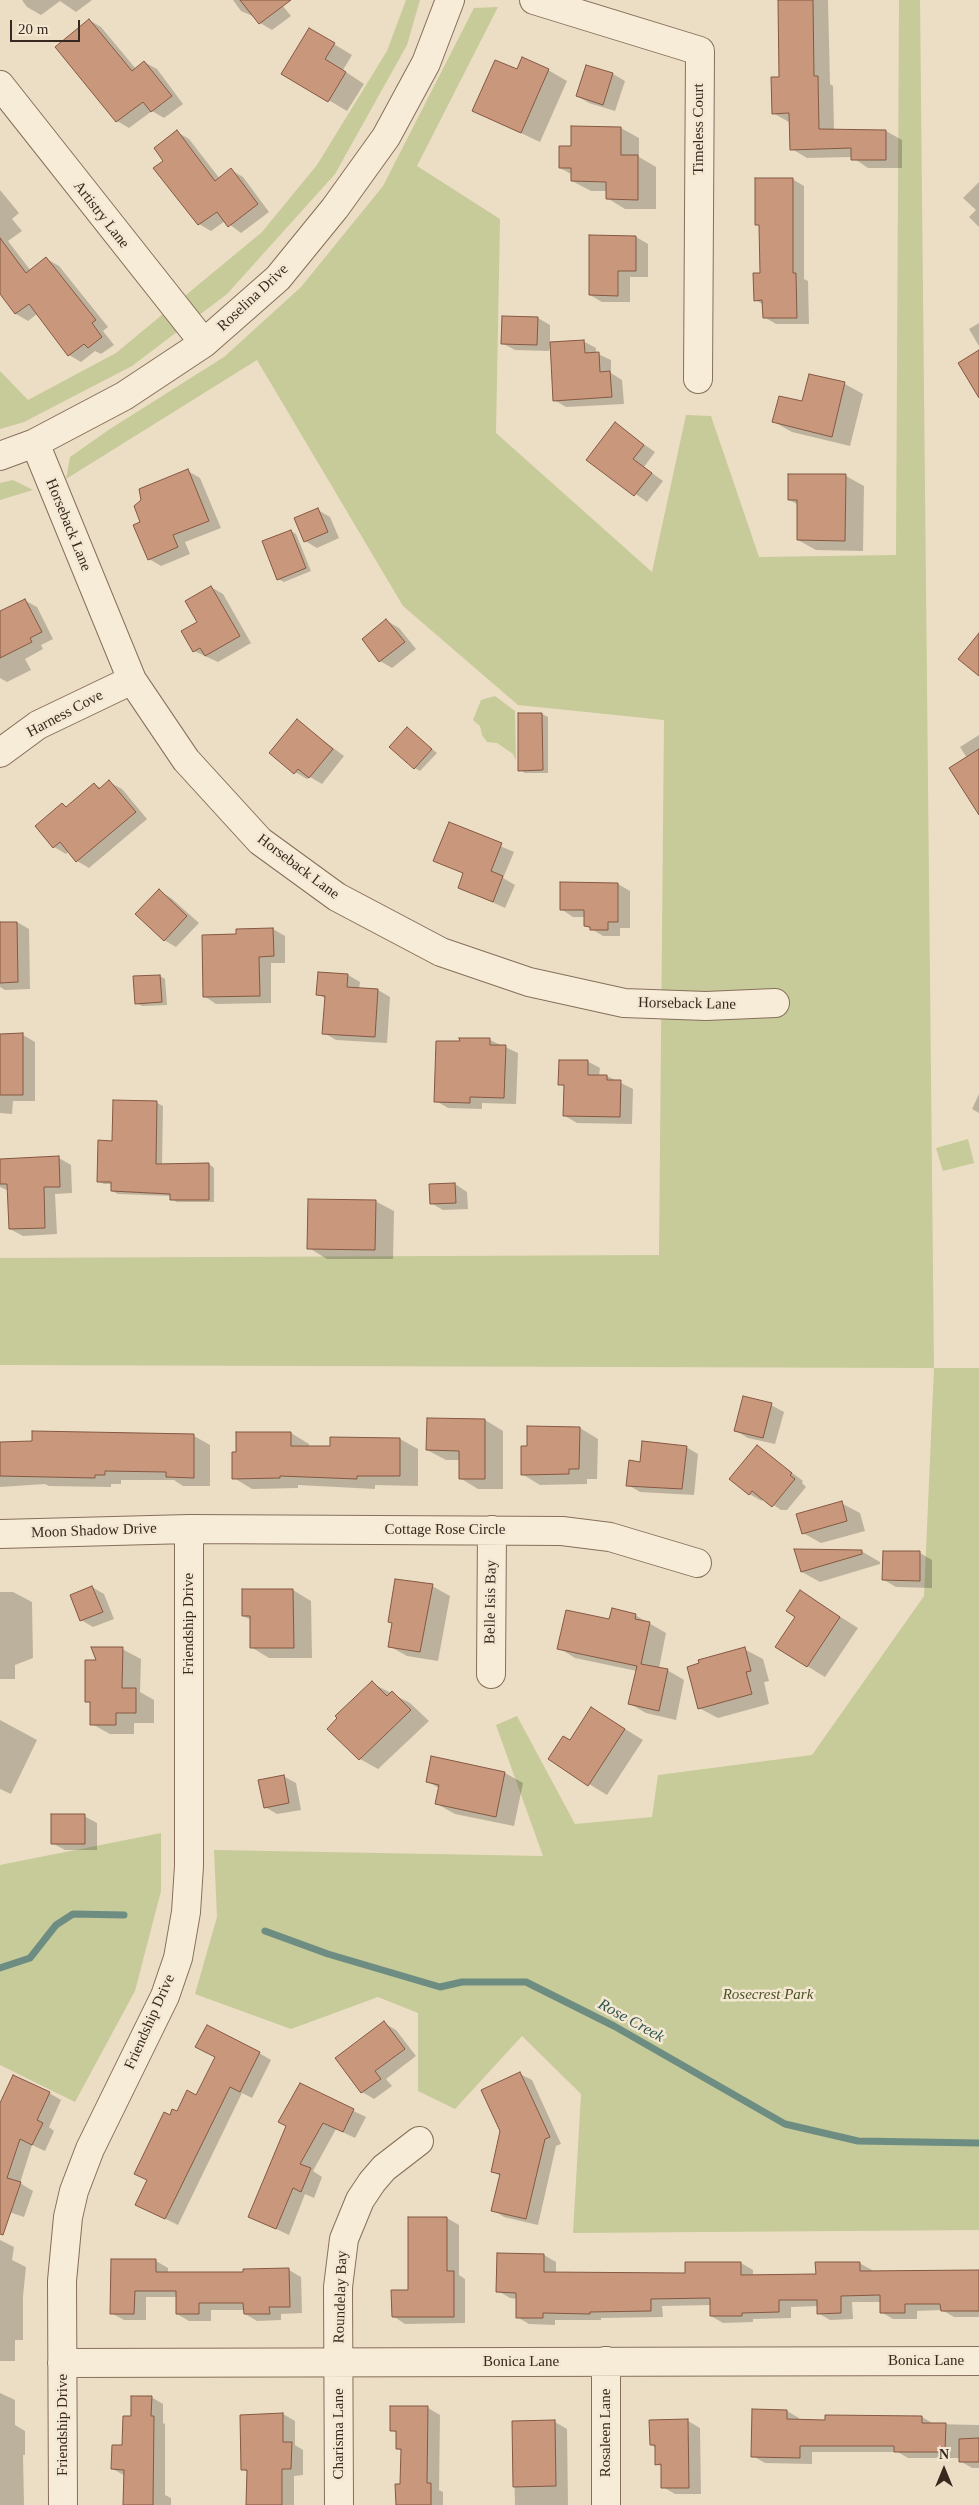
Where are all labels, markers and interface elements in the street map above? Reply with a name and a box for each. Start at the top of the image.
scale bar [12,10,82,42]
text: 20 m [18,21,48,37]
street label: Timeless Court [690,83,708,175]
street label: Artistry Lane [69,178,133,252]
street label: Roselina Drive [214,261,292,335]
street label: Horseback Lane [41,476,95,574]
street label: Harness Cove [24,686,106,742]
street label: Horseback Lane [254,830,342,904]
street label: Horseback Lane [638,994,736,1014]
street label: Moon Shadow Drive [31,1520,157,1542]
street label: Cottage Rose Circle [385,1521,505,1539]
street label: Belle Isis Bay [481,1560,501,1644]
street label: Friendship Drive [180,1573,198,1675]
street label: Friendship Drive [121,1972,179,2072]
park label: Rosecrest Park [723,1986,813,2004]
water label: Rose Creek [595,1995,667,2047]
street label: Roundelay Bay [330,2250,352,2344]
street label: Bonica Lane [888,2352,964,2370]
street label: Bonica Lane [483,2353,559,2371]
street label: Friendship Drive [54,2374,72,2476]
street label: Charisma Lane [330,2388,348,2480]
street label: Rosaleen Lane [597,2389,615,2477]
north arrow [919,2445,969,2495]
text: N [939,2447,949,2462]

